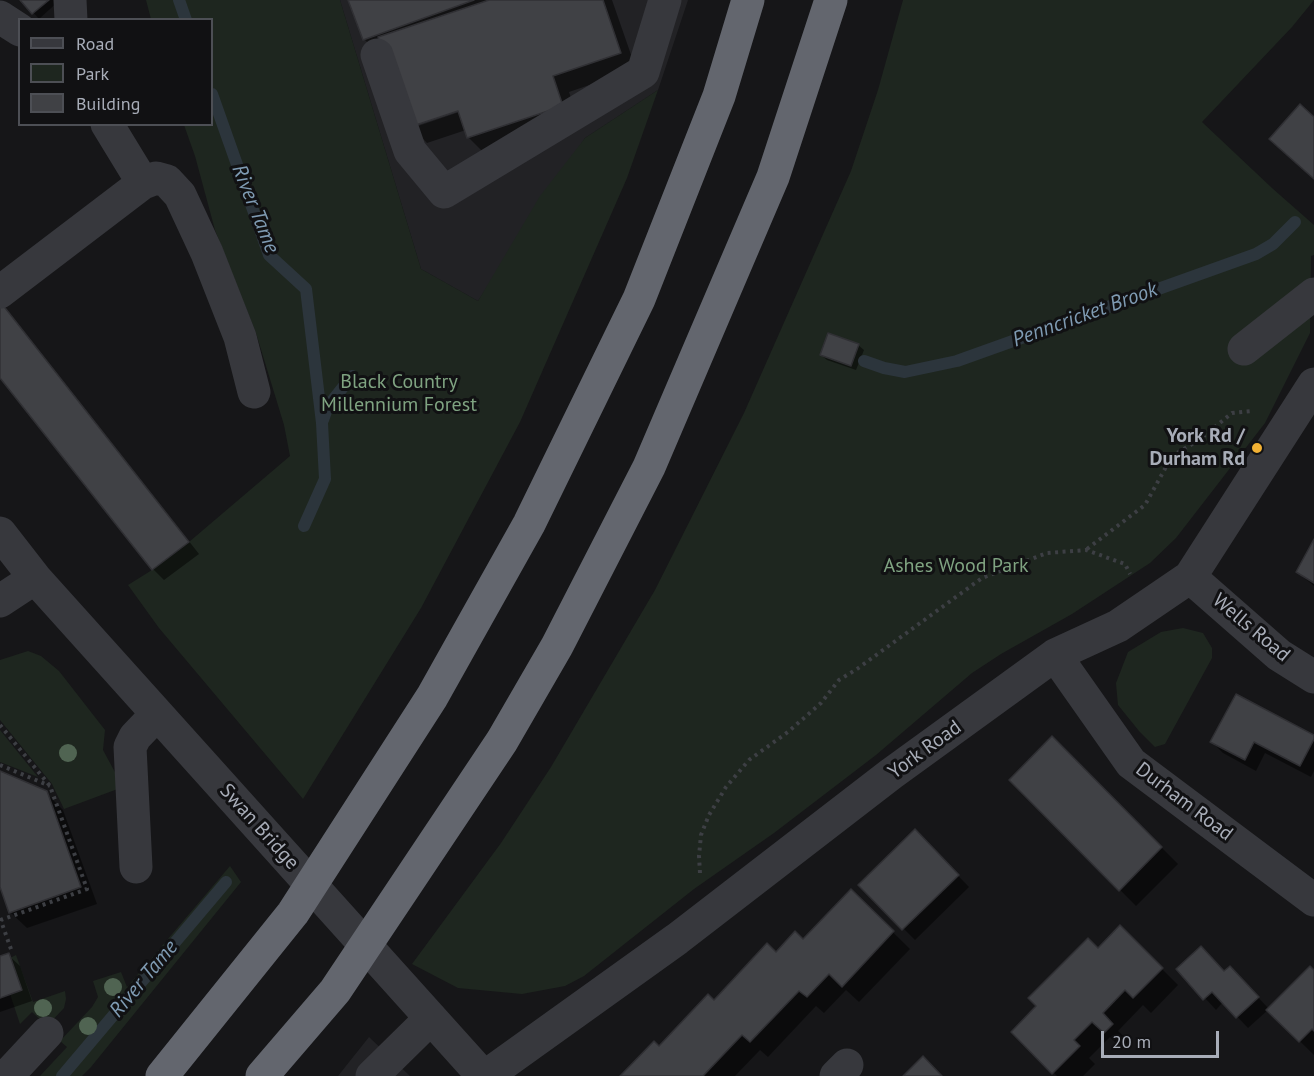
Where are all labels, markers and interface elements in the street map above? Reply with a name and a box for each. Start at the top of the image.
legend [18,18,213,126]
text: Road [76,32,114,55]
text: Park [76,62,109,85]
text: Building [76,92,140,115]
water label: River Tame [226,161,284,257]
water label: Penncricket Brook [1009,277,1161,353]
park label: Black Country Millennium Forest [321,370,477,417]
place label: York Rd / Durham Rd [1149,424,1245,471]
marker: York Rd / Durham Rd [1250,441,1264,455]
park label: Ashes Wood Park [883,554,1029,578]
street label: Wells Road [1207,589,1295,667]
street label: York Road [884,716,966,784]
street label: Durham Road [1131,758,1237,846]
street label: Swan Bridge [214,779,304,875]
water label: River Tame [104,935,184,1023]
scale bar [1104,1019,1222,1057]
text: 20 m [1112,1030,1151,1053]

